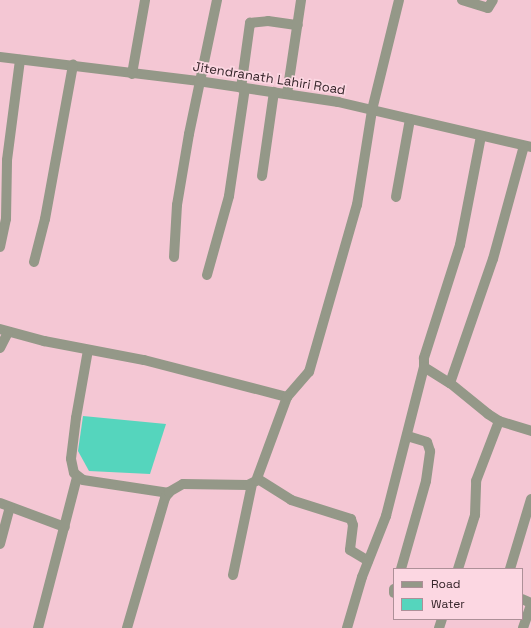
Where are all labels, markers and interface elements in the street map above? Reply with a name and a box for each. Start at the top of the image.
street label: Jitendranath Lahiri Road [192,59,346,99]
legend [393,568,523,620]
text: Road [431,576,460,592]
text: Water [431,596,465,612]

